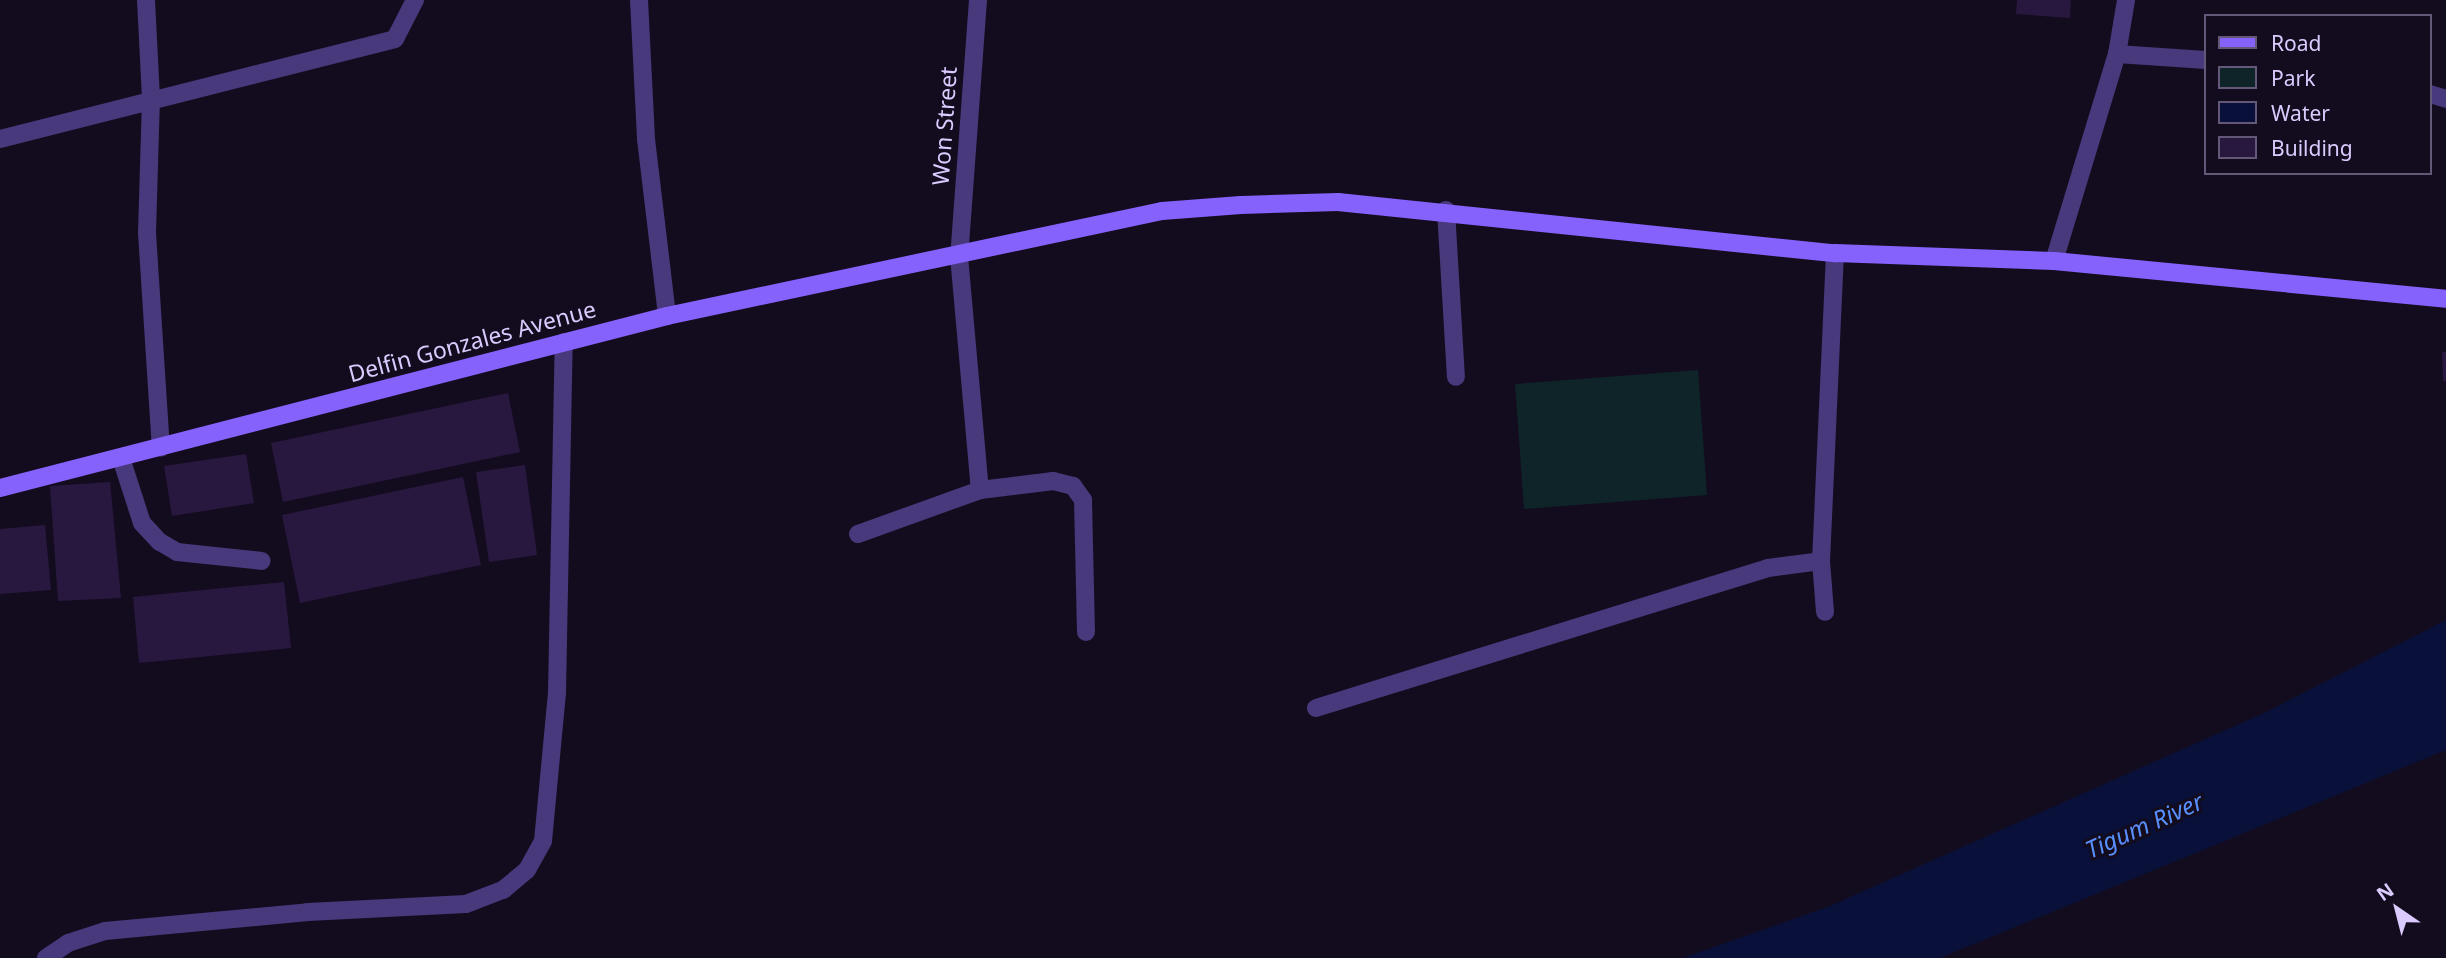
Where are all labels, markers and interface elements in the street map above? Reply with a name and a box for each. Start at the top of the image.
legend [2204,14,2432,175]
text: Road [2271,29,2321,57]
text: Park [2271,64,2315,92]
street label: Won Street [926,66,962,186]
text: Water [2271,99,2330,127]
text: Building [2271,134,2353,162]
street label: Delfin Gonzales Avenue [345,295,599,387]
water label: Tigum River [2081,786,2207,864]
north arrow [2362,874,2432,944]
text: N [2371,877,2399,907]

